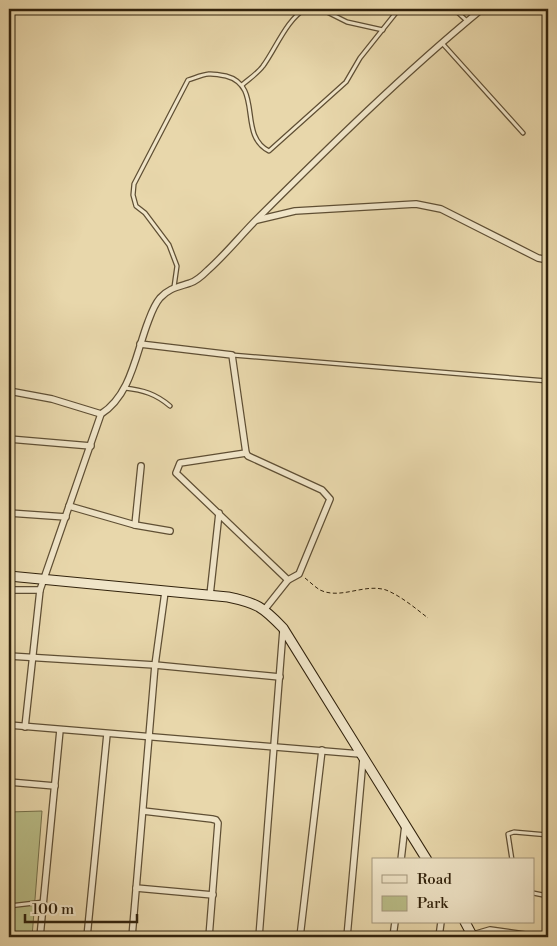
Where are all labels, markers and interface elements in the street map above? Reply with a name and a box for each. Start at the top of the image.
legend [372,858,534,924]
text: Road [417,870,452,889]
scale bar [25,891,138,923]
text: Park [417,894,449,913]
text: 100 m [32,900,74,919]

